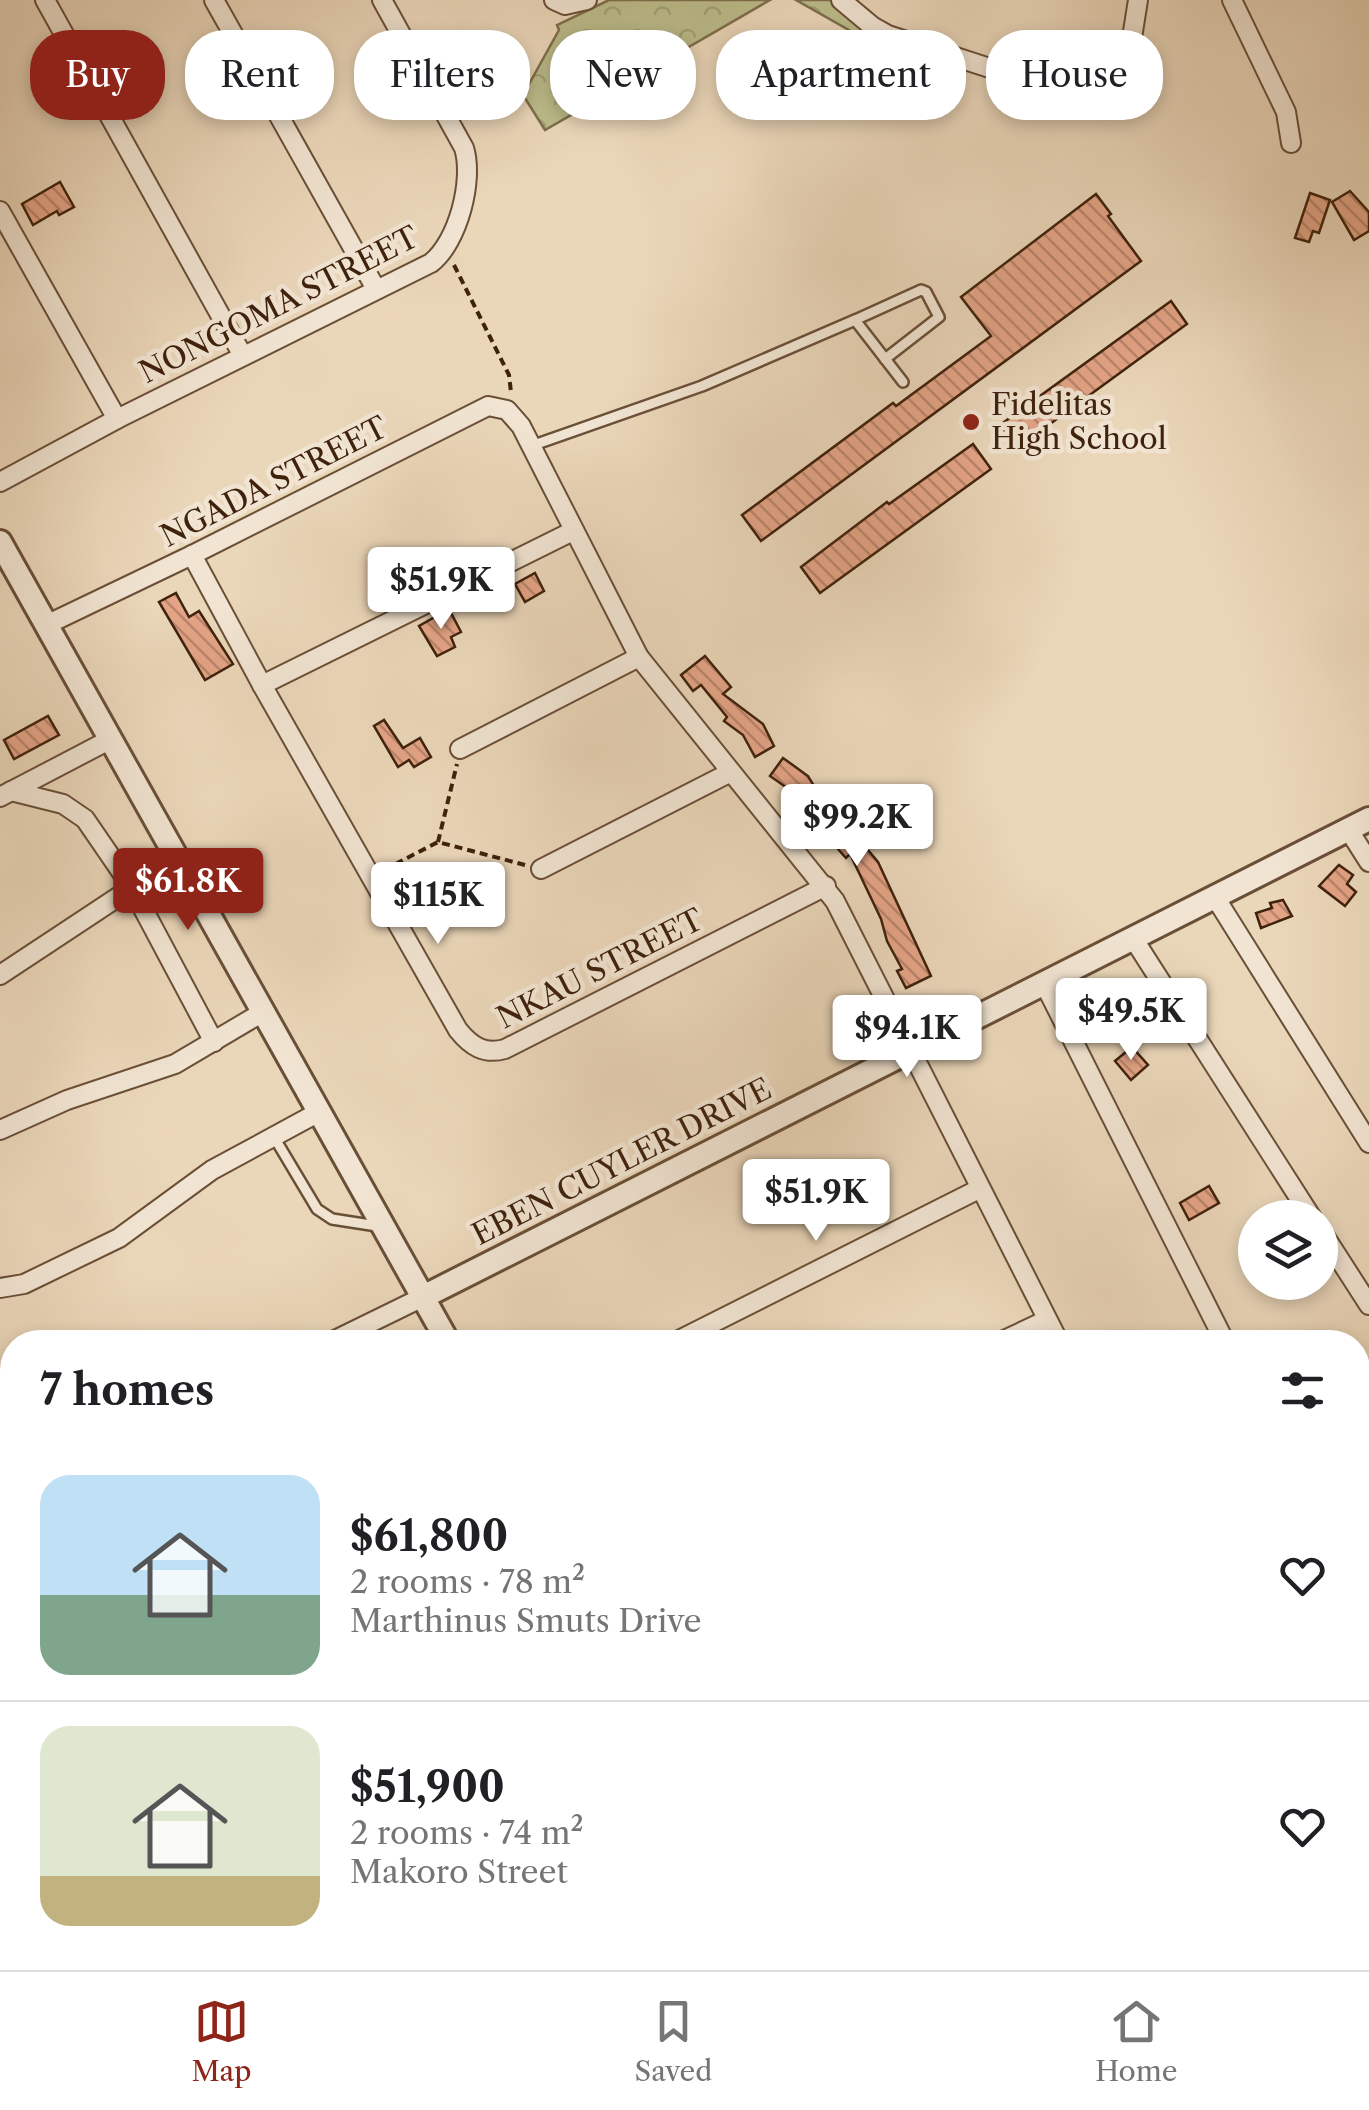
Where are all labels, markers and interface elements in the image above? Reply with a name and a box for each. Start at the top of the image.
chip: Buy [30,30,165,120]
chip: Rent [185,30,334,120]
chip: Filters [354,30,530,120]
chip: New [550,30,696,120]
chip: Apartment [716,30,966,120]
chip: House [986,30,1163,120]
street label: NONGOMA STREET [133,218,425,391]
place label: Fidelitas High School [991,386,1167,457]
street label: NGADA STREET [154,408,394,555]
marker: Fidelitas High School [960,411,982,433]
pin: $51.9K [360,547,522,632]
text: $51.9K [390,560,492,599]
pin: $99.2K [776,784,938,869]
text: $99.2K [803,797,911,836]
pin: $61.8K [107,848,269,933]
text: $61.8K [135,861,241,900]
pin: $115K [368,862,508,947]
text: $115K [393,875,483,914]
street label: NKAU STREET [490,900,710,1036]
pin: $49.5K [1050,978,1212,1063]
text: $49.5K [1078,991,1184,1030]
pin: $94.1K [826,995,988,1080]
text: $94.1K [855,1008,959,1047]
street label: EBEN CUYLER DRIVE [466,1070,778,1253]
pin: $51.9K [735,1159,897,1244]
text: $51.9K [765,1172,867,1211]
map controls [1238,1200,1338,1300]
button: layers [1238,1200,1338,1300]
icon: filters [1275,1363,1330,1418]
text: 7 homes [40,1364,214,1416]
text: $61,800 [350,1510,508,1562]
icon: home [120,1515,240,1635]
icon: heart [1275,1548,1330,1603]
text: 2 rooms · 78 m² [350,1562,585,1601]
text: Marthinus Smuts Drive [350,1601,701,1640]
text: $51,900 [350,1761,505,1813]
icon: home [120,1766,240,1886]
icon: heart [1275,1799,1330,1854]
text: 2 rooms · 74 m² [350,1813,584,1852]
text: Makoro Street [350,1852,568,1891]
tab: Map [191,1994,252,2088]
tab: Saved [635,1994,712,2088]
tab: Home [1095,1994,1178,2088]

